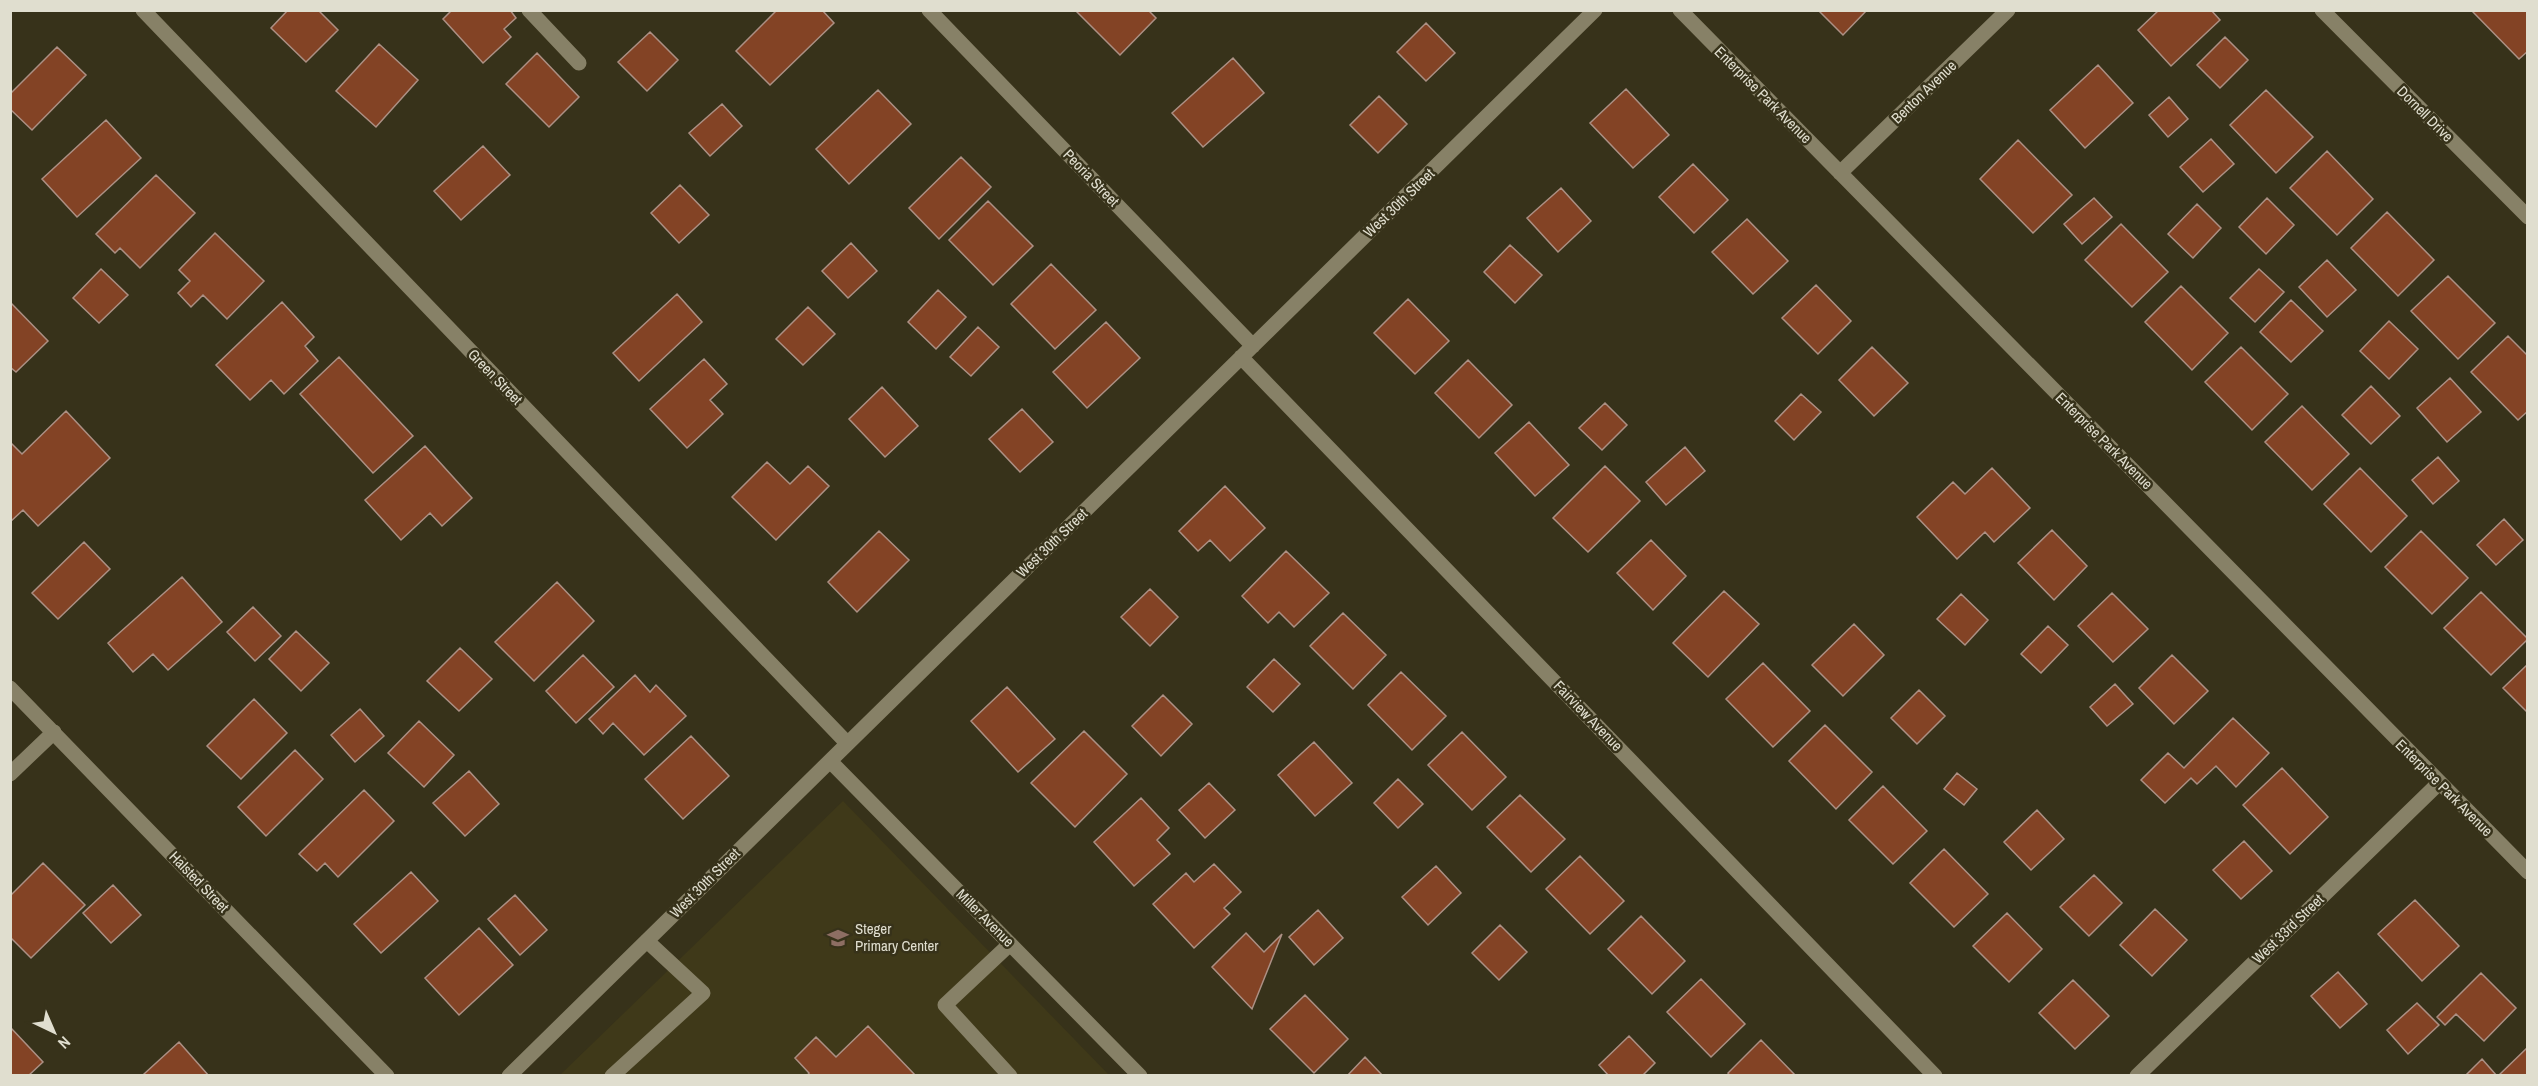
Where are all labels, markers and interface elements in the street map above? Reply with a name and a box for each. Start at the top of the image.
street label: Enterprise Park Avenue [1710,41,1817,148]
street label: Benton Avenue [1886,55,1961,128]
street label: Dornell Drive [2393,81,2458,147]
street label: Peoria Street [1059,144,1124,211]
street label: West 30th Street [1358,163,1439,242]
street label: Green Street [463,344,528,410]
street label: Enterprise Park Avenue [2051,387,2158,494]
street label: West 30th Street [1011,503,1092,582]
street label: Fairview Avenue [1549,676,1628,756]
street label: Enterprise Park Avenue [2391,734,2498,841]
street label: West 30th Street [665,842,745,922]
street label: Halsted Street [165,846,234,917]
street label: Miller Avenue [952,884,1019,951]
street label: West 33rd Street [2247,889,2328,968]
place label: Steger Primary Center [855,918,938,956]
school or university icon: Steger Primary Center [826,926,850,950]
north arrow [24,1002,84,1062]
text: N [53,1032,75,1054]

